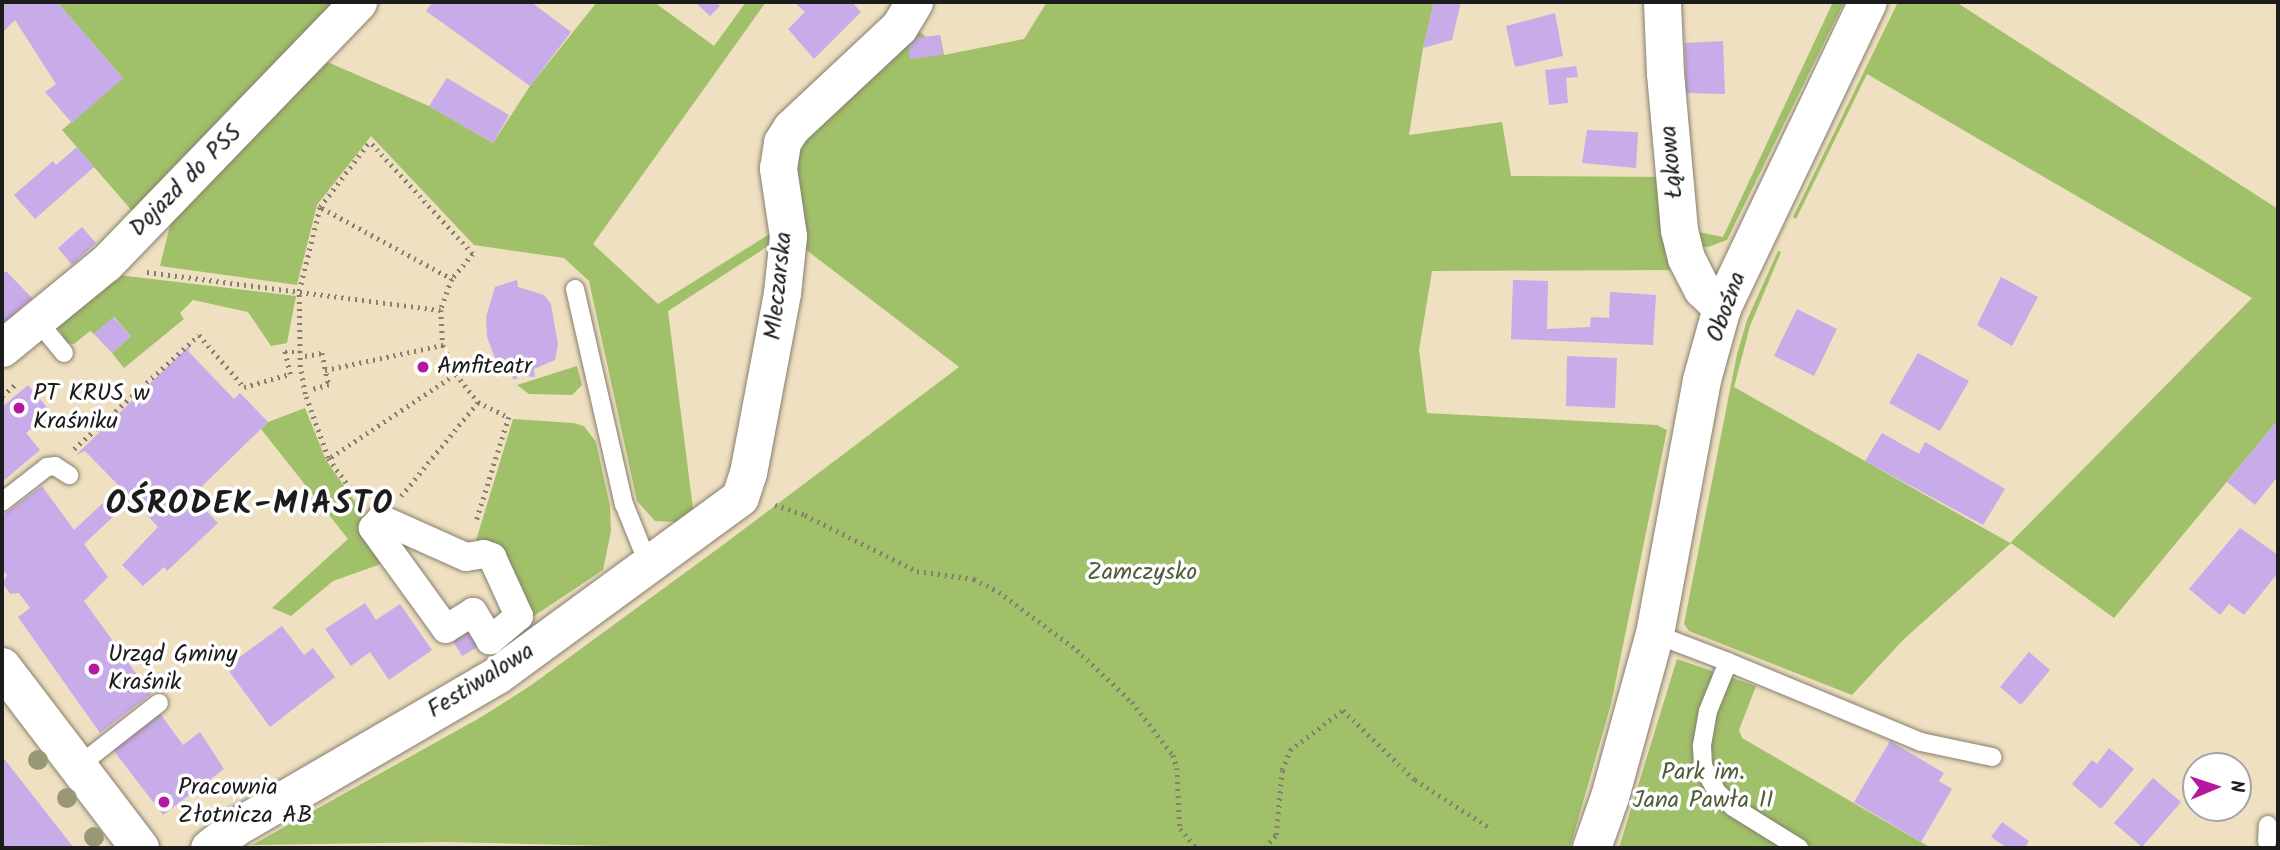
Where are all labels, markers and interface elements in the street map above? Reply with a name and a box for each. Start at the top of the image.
street label: Dojazd do PSS [124,119,248,243]
street label: Łąkowa [1654,124,1690,200]
street label: Mleczarska [759,230,799,342]
street label: Oboźna [1701,268,1753,346]
place label: Amfiteatr [437,353,532,381]
marker: Amfiteatr [415,359,431,375]
place label: PT KRUS w Kraśniku [33,380,150,436]
marker: PT KRUS w Kraśniku [11,400,27,416]
district label: OŚRODEK-MIASTO [108,486,392,524]
park label: Zamczysko [1087,559,1197,587]
street label: Festiwalowa [422,637,540,725]
place label: Urząd Gminy Kraśnik [108,641,237,697]
marker: Urząd Gminy Kraśnik [86,661,102,677]
north arrow [2182,752,2252,822]
park label: Park im. Jana Pawła II [1632,759,1774,815]
place label: Pracownia Złotnicza AB [178,774,312,830]
text: N [2221,780,2251,793]
marker: Pracownia Złotnicza AB [156,794,172,810]

